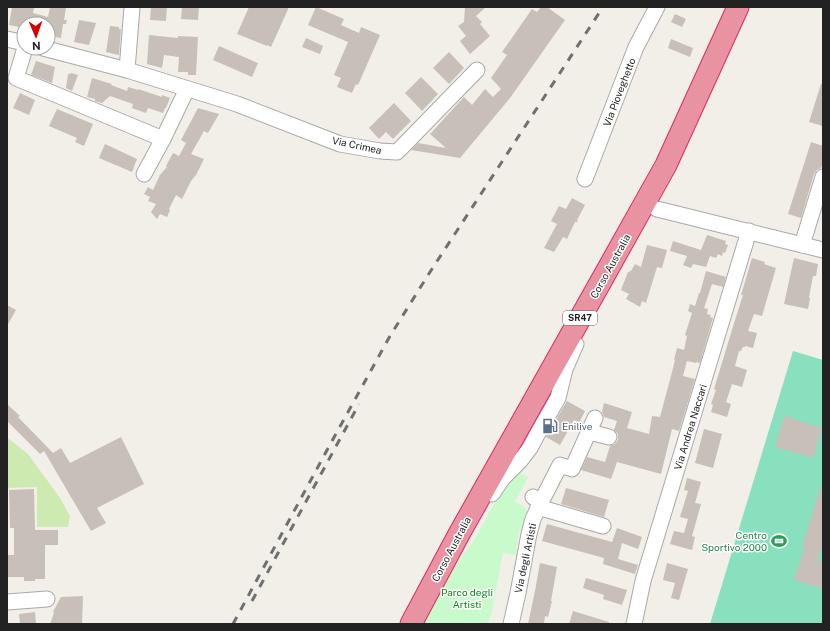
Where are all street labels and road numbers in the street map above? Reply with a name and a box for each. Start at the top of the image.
street label: Via Pioveghetto [600,56,638,128]
street label: Via Crimea [331,134,383,156]
street label: Corso Australia [587,232,633,300]
road number: SR47 [563,311,597,325]
street label: Via Andrea Naccari [671,383,709,471]
street label: Corso Australia [429,515,473,583]
street label: Via degli Artisti [512,522,538,594]

